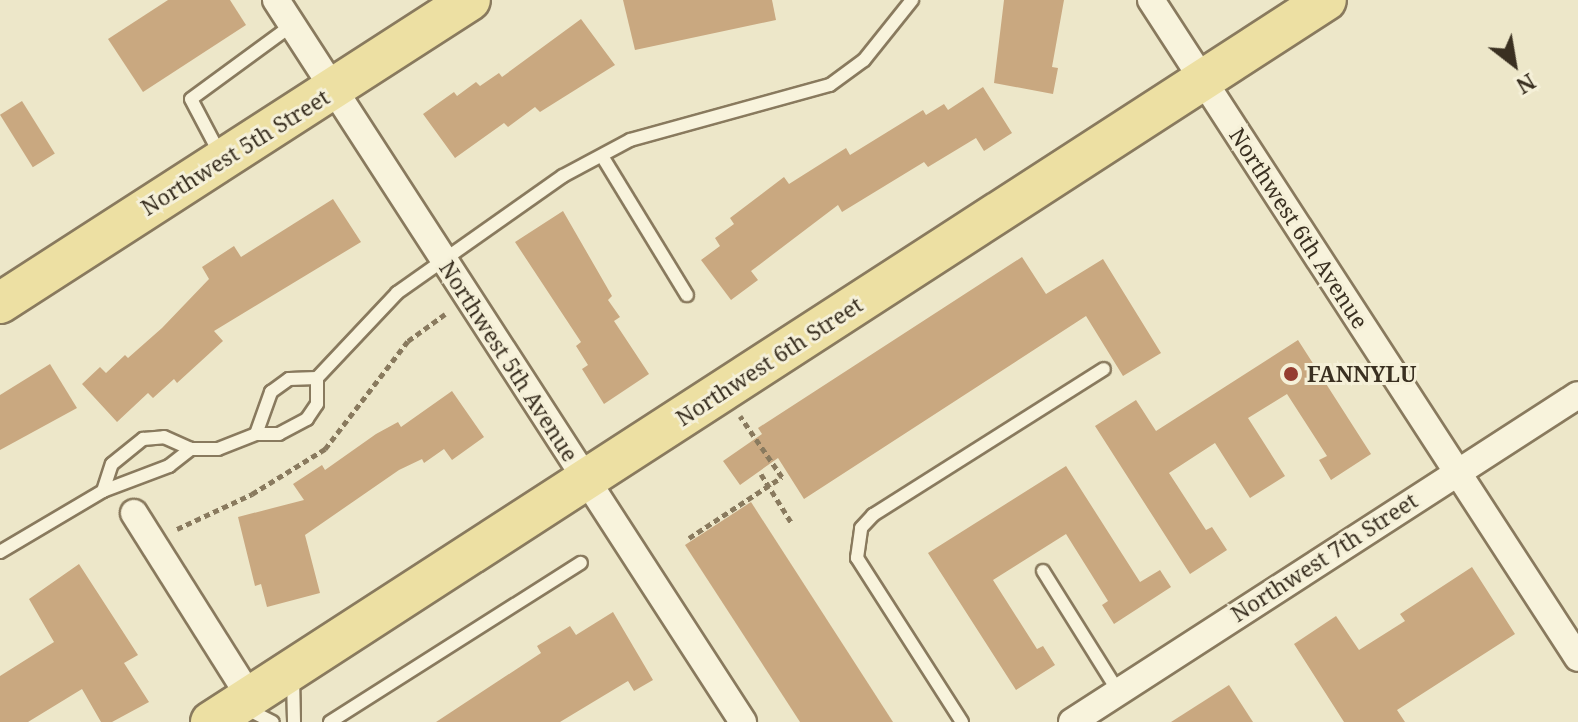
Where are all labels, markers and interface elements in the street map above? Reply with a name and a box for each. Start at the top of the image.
north arrow [1474,24,1554,104]
text: N [1511,67,1542,102]
street label: Northwest 5th Street [136,83,334,221]
street label: Northwest 6th Avenue [1224,123,1374,333]
street label: Northwest 5th Avenue [434,256,584,466]
street label: Northwest 6th Street [671,291,867,431]
place label: FANNYLU [1307,361,1416,387]
marker: FANNYLU [1282,365,1300,383]
street label: Northwest 7th Street [1226,487,1422,627]

